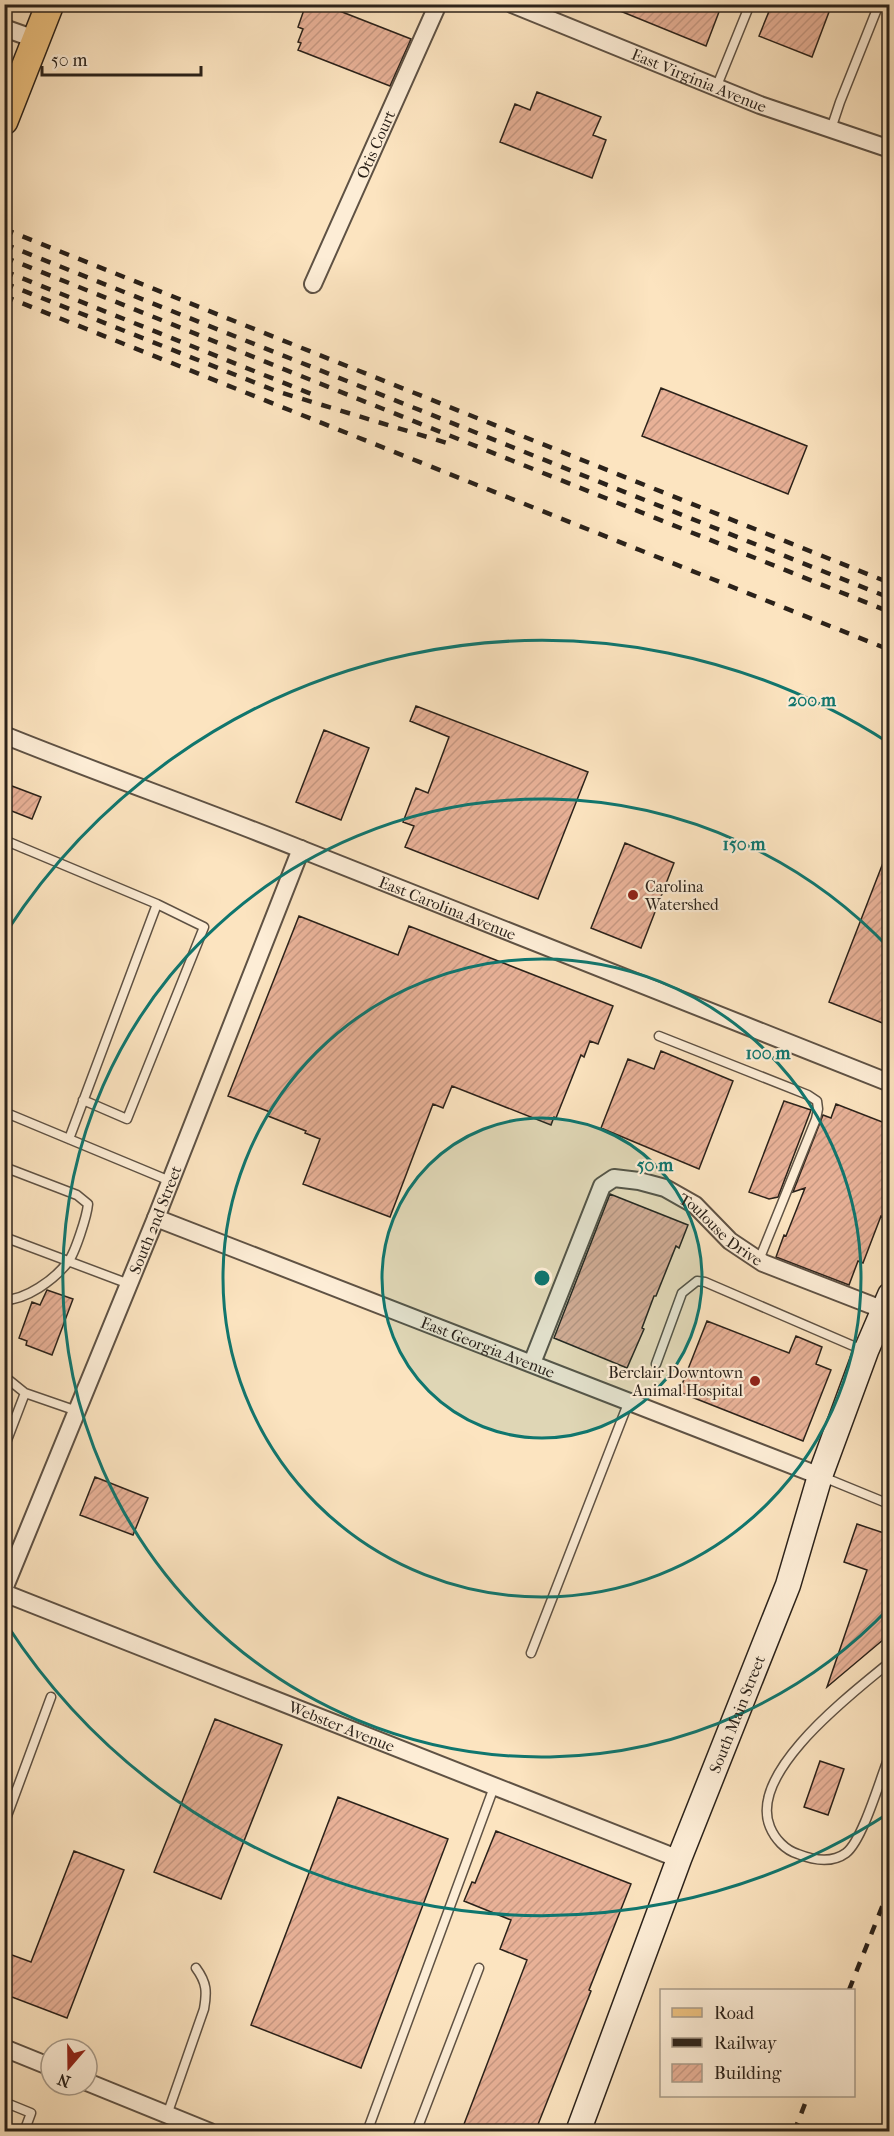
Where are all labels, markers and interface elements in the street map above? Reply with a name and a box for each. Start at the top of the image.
scale bar [42,39,201,77]
street label: East Virginia Avenue [629,45,769,116]
text: 50 m [51,50,88,71]
street label: Otis Court [352,107,399,182]
text: 200 m [788,690,837,711]
text: 150 m [723,834,766,855]
street label: East Carolina Avenue [376,872,519,944]
place label: Carolina Watershed [644,877,719,914]
marker: Carolina Watershed [626,888,640,902]
text: 100 m [745,1043,792,1064]
text: 50 m [637,1155,674,1176]
street label: South 2nd Street [125,1163,186,1277]
street label: Toulouse Drive [676,1189,766,1270]
centre of rings [532,1268,552,1288]
street label: East Georgia Avenue [418,1313,557,1382]
place label: Berclair Downtown Animal Hospital [608,1363,744,1400]
marker: Berclair Downtown Animal Hospital [748,1374,762,1388]
street label: South Main Street [705,1652,769,1776]
street label: Webster Avenue [285,1697,397,1756]
legend [660,1989,855,2097]
text: Road [714,2003,754,2024]
text: Railway [714,2033,778,2054]
north arrow [39,2037,99,2097]
text: Building [714,2063,782,2084]
text: N [54,2069,73,2092]

